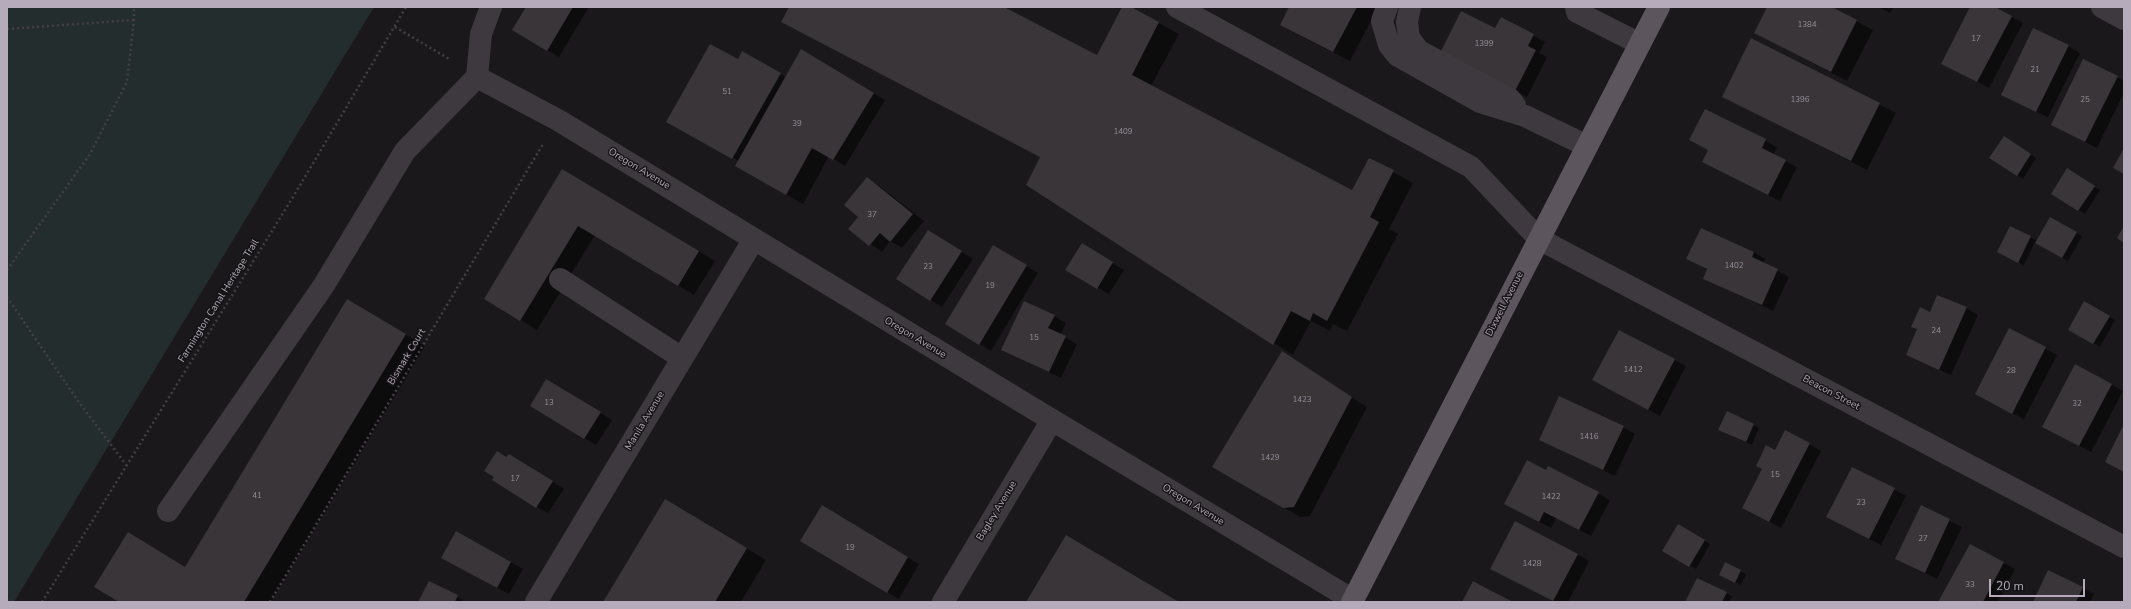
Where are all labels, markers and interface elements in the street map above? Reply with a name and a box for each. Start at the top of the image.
house number: 1384 [1797,20,1817,30]
house number: 17 [1971,34,1981,44]
house number: 1399 [1474,39,1494,49]
house number: 21 [2030,65,2040,75]
house number: 51 [722,87,732,97]
house number: 1396 [1790,95,1810,105]
house number: 25 [2080,95,2090,105]
house number: 39 [792,119,802,129]
house number: 1409 [1113,127,1133,137]
street label: Oregon Avenue [606,146,672,192]
house number: 37 [867,210,877,220]
street label: Farmington Canal Heritage Trail [176,237,262,365]
house number: 1402 [1724,261,1744,271]
house number: 23 [923,262,933,272]
street label: Dixwell Avenue [1484,270,1526,338]
house number: 19 [985,281,995,291]
street label: Oregon Avenue [882,315,948,361]
house number: 24 [1931,326,1941,336]
street label: Bismark Court [385,327,429,387]
house number: 15 [1029,333,1039,343]
house number: 1412 [1623,365,1643,375]
house number: 28 [2006,366,2016,376]
street label: Beacon Street [1800,373,1862,413]
street label: Manila Avenue [623,389,667,453]
house number: 1423 [1292,395,1312,405]
house number: 13 [544,398,554,408]
house number: 32 [2072,399,2082,409]
house number: 1416 [1579,432,1599,442]
house number: 1429 [1260,453,1280,463]
house number: 15 [1770,470,1780,480]
house number: 17 [510,474,520,484]
street label: Bagley Avenue [974,479,1020,543]
street label: Oregon Avenue [1160,482,1226,528]
house number: 41 [252,491,262,501]
house number: 1422 [1541,492,1561,502]
house number: 23 [1856,498,1866,508]
house number: 27 [1918,534,1928,544]
house number: 19 [845,543,855,553]
house number: 1428 [1522,559,1542,569]
scale bar [1991,571,2087,597]
text: 20 m [1996,578,2024,594]
house number: 33 [1965,580,1975,590]

